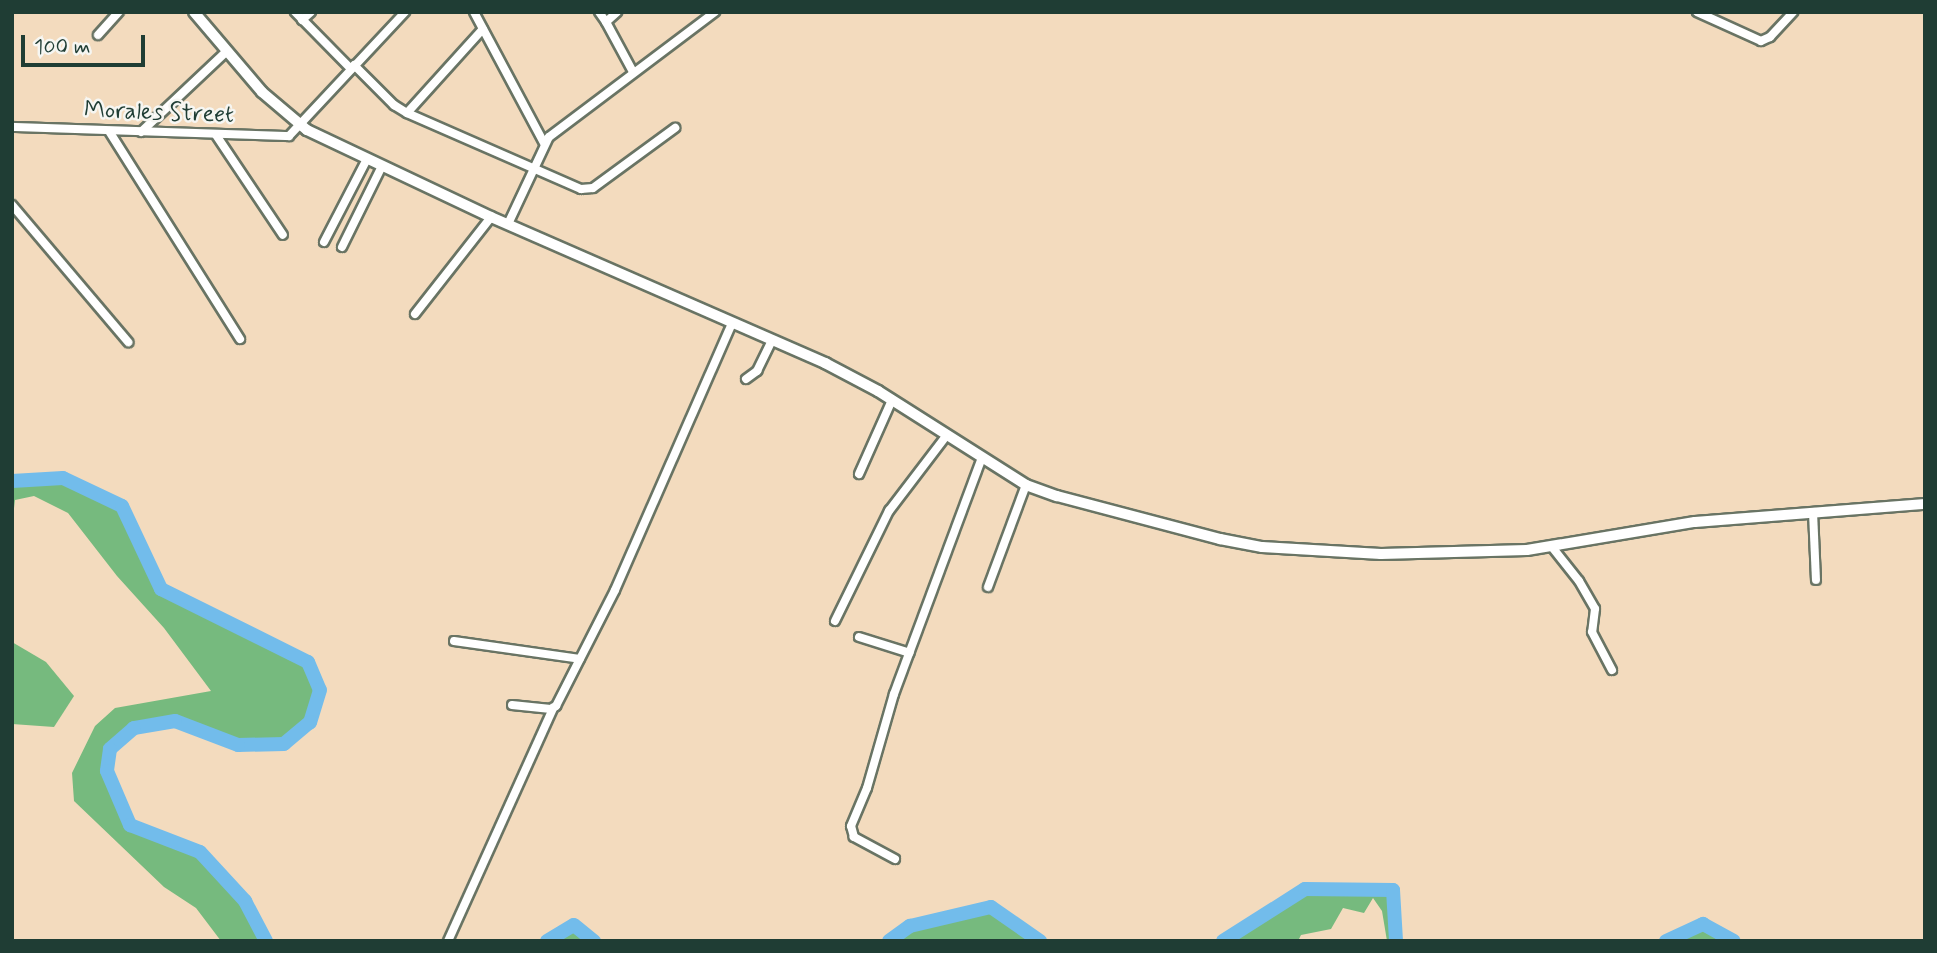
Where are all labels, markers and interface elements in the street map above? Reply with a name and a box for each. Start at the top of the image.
scale bar [24,21,149,65]
text: 100 m [34,33,90,61]
street label: Morales Street [81,96,237,130]

